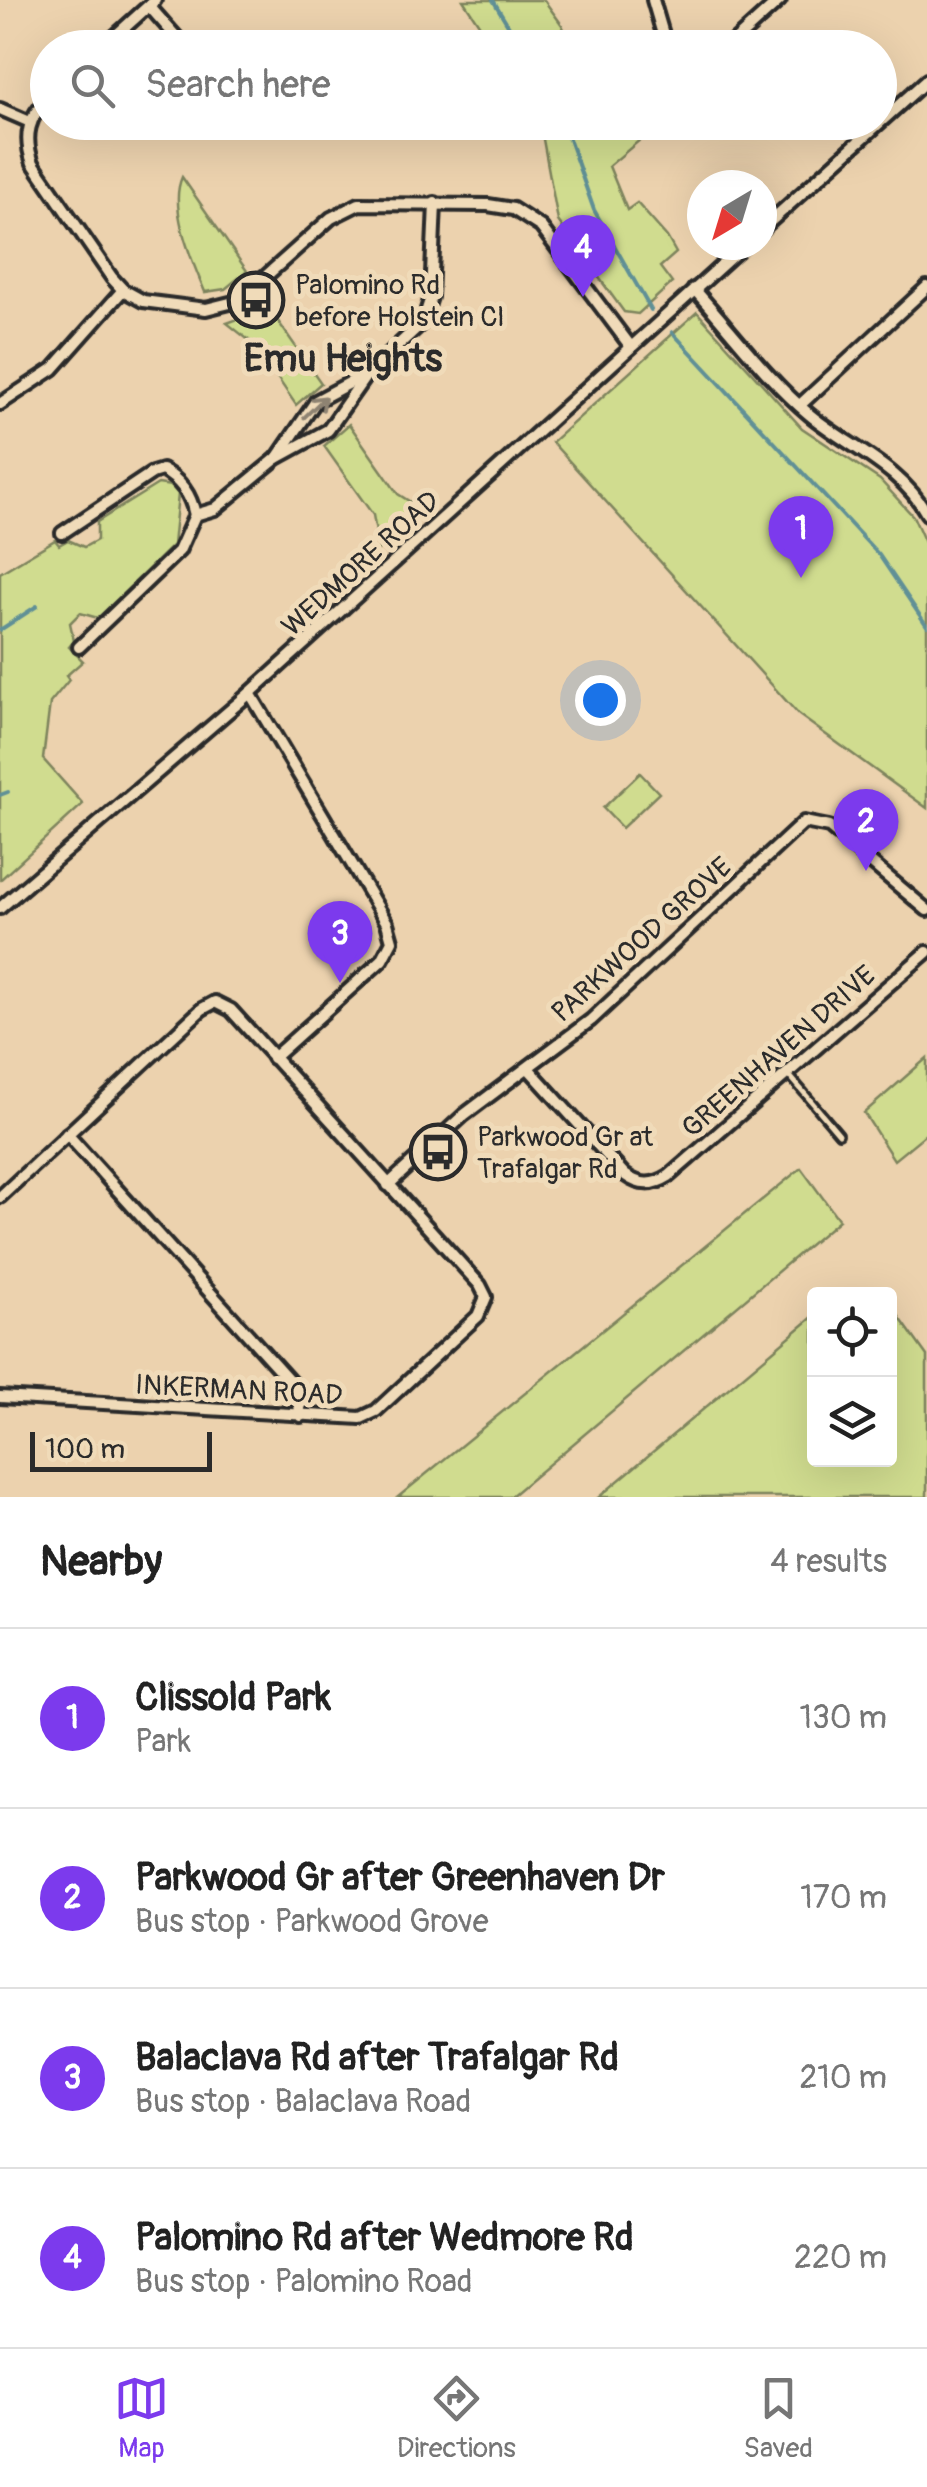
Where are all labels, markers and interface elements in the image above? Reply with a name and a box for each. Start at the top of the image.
search box [30,30,897,140]
icon: search [65,58,120,113]
text: Search here [145,61,331,109]
north arrow [687,170,777,260]
pin: 4 [550,214,616,297]
place label: Palomino Rd before Holstein Cl [295,268,504,335]
bus stop icon: Palomino Rd before Holstein Cl [226,270,286,330]
district label: Emu Heights [244,335,442,383]
one-way arrow [302,395,326,419]
street label: WEDMORE ROAD [275,484,447,644]
pin: 1 [768,496,834,578]
your location [575,675,626,726]
pin: 2 [834,788,898,871]
street label: PARKWOOD GROVE [545,850,739,1030]
pin: 3 [308,900,372,983]
street label: GREENHAVEN DRIVE [675,958,883,1146]
place label: Parkwood Gr at Trafalgar Rd [477,1120,654,1187]
bus stop icon: Parkwood Gr at Trafalgar Rd [408,1122,468,1182]
map controls [807,1287,897,1467]
button: locate [807,1287,897,1377]
street label: INKERMAN ROAD [134,1368,343,1413]
button: layers [807,1377,897,1467]
scale bar [30,1427,212,1472]
text: 100 m [45,1432,125,1467]
text: Nearby [40,1536,162,1588]
text: 4 results [770,1542,887,1582]
text: Clissold Park [135,1674,331,1722]
text: 1 [66,1698,79,1738]
text: 130 m [799,1698,887,1738]
text: Park [135,1722,191,1762]
text: Parkwood Gr after Greenhaven Dr [135,1854,665,1902]
text: 2 [64,1878,81,1918]
text: 170 m [800,1878,887,1918]
text: Bus stop · Parkwood Grove [135,1902,489,1942]
text: Balaclava Rd after Trafalgar Rd [135,2034,619,2082]
text: 3 [64,2058,81,2098]
text: 210 m [799,2058,887,2098]
text: Bus stop · Balaclava Road [135,2082,471,2122]
text: Palomino Rd after Wedmore Rd [135,2214,634,2262]
text: 4 [63,2238,82,2278]
text: 220 m [794,2238,887,2278]
text: Bus stop · Palomino Road [135,2262,473,2302]
tab: Map [114,2371,169,2466]
tab: Directions [397,2371,516,2466]
tab: Saved [744,2371,813,2466]

